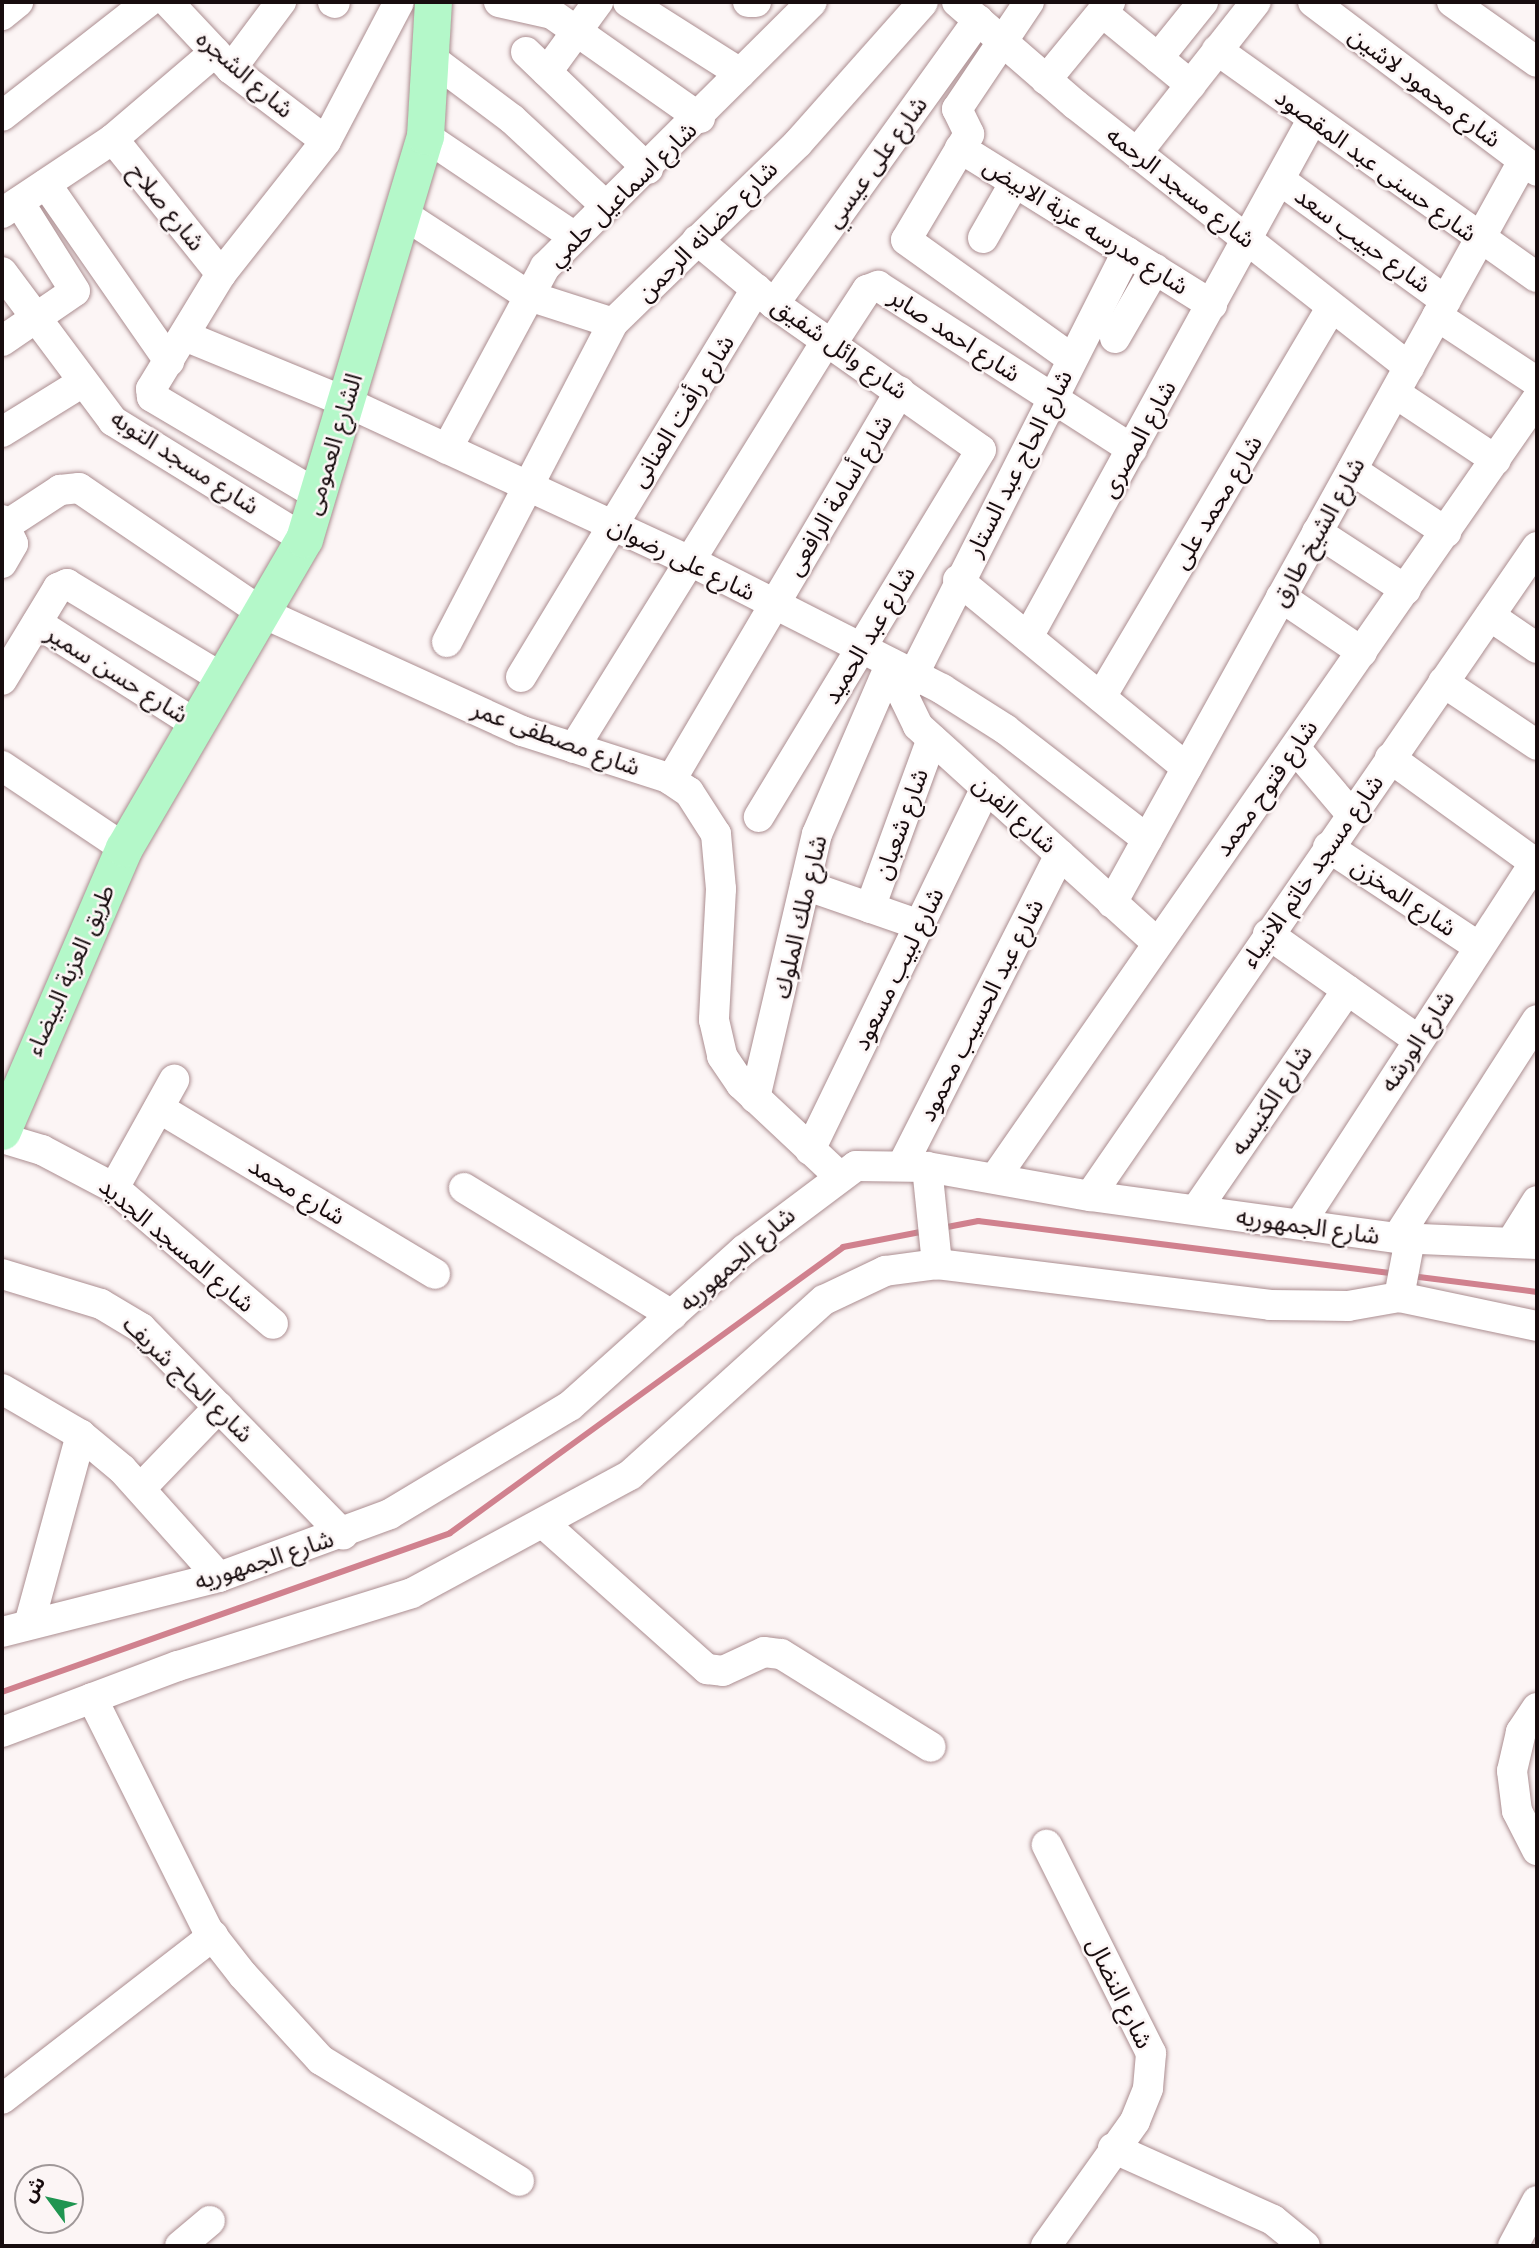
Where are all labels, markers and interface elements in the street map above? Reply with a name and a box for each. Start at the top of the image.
street label: شارع محمود لاشين [1343,20,1507,154]
street label: شارع الشجره [191,24,299,124]
street label: شارع حسنى عبد المقصود [1270,82,1482,248]
street label: شارع على عيسي [819,91,933,233]
street label: شارع اسماعيل حلمي [541,116,703,272]
street label: شارع مسجد الرحمه [1101,120,1261,254]
street label: شارع مدرسه عزبة الابيض [978,151,1194,301]
street label: شارع حضانه الرحمن [631,155,783,307]
street label: شارع صلاح [123,157,211,257]
street label: شارع حبيب سعد [1289,181,1437,299]
street label: شارع احمد صابر [884,282,1026,388]
street label: شارع وائل شفيق [767,291,913,405]
street label: شارع رأفت العنانى [624,330,740,492]
street label: شارع الحاج عبد الستار [960,365,1078,561]
street label: الشارع العمومى [298,370,368,518]
street label: شارع المصرى [1094,375,1182,503]
street label: شارع مسجد التوبه [106,403,264,521]
street label: شارع أسامة الرافعى [780,409,898,581]
street label: شارع محمد على [1166,430,1268,574]
street label: شارع الشيخ طارق [1265,452,1371,612]
street label: شارع على رضوان [604,511,760,607]
street label: شارع عبد الحميد [817,561,921,709]
street label: شارع حسن سمير [40,619,194,729]
street label: شارع مصطفى عمر [468,694,644,782]
street label: شارع فتوح محمد [1208,714,1324,862]
street label: شارع شعبان [868,765,934,883]
street label: شارع الفرن [967,769,1063,859]
street label: شارع مسجد خاتم الانبياء [1235,769,1389,973]
street label: شارع ملك الملوك [767,833,833,1001]
street label: شارع المخزن [1346,851,1462,943]
street label: طريق العزبة البيضاء [19,880,121,1060]
street label: شارع لبيب مسعود [846,883,950,1055]
street label: شارع عبد الحسيب محمود [912,894,1050,1126]
street label: شارع الورشه [1374,985,1460,1097]
street label: شارع الكنيسه [1224,1040,1318,1160]
street label: شارع محمد [243,1151,351,1231]
street label: شارع المسجد الجديد [94,1172,260,1318]
street label: شارع الجمهوريه [673,1201,801,1317]
street label: شارع الجمهوريه [1234,1202,1382,1250]
street label: شارع الحاج شريف [117,1310,259,1448]
street label: شارع الجمهوريه [191,1524,337,1596]
street label: شارع النضال [1081,1933,1159,2053]
north arrow [14,2164,84,2234]
text: ش [16,2171,50,2206]

